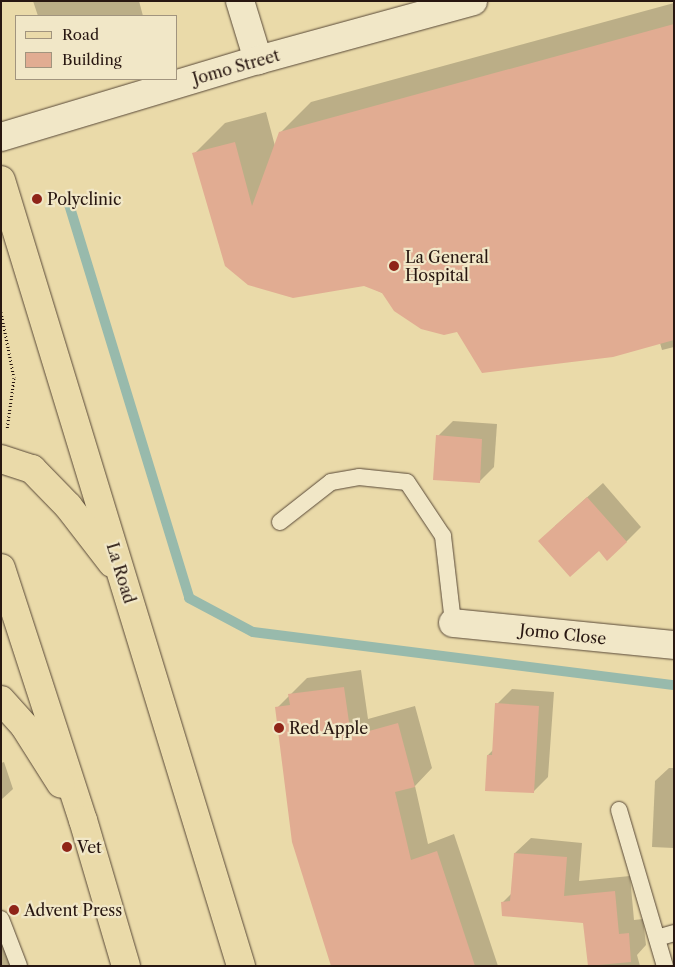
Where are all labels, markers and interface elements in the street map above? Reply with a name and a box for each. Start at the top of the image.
legend [15,15,178,80]
text: Road [62,25,99,44]
street label: Jomo Street [190,45,282,89]
text: Building [62,50,122,69]
place label: Polyclinic [47,189,121,209]
marker: Polyclinic [31,193,43,205]
place label: La General Hospital [405,247,489,285]
marker: La General Hospital [387,259,401,273]
street label: La Road [103,540,139,606]
street label: Jomo Close [519,620,607,648]
place label: Red Apple [289,718,369,738]
marker: Red Apple [273,722,285,734]
place label: Vet [77,837,102,857]
marker: Vet [61,841,73,853]
place label: Advent Press [24,900,122,920]
marker: Advent Press [8,904,20,916]

